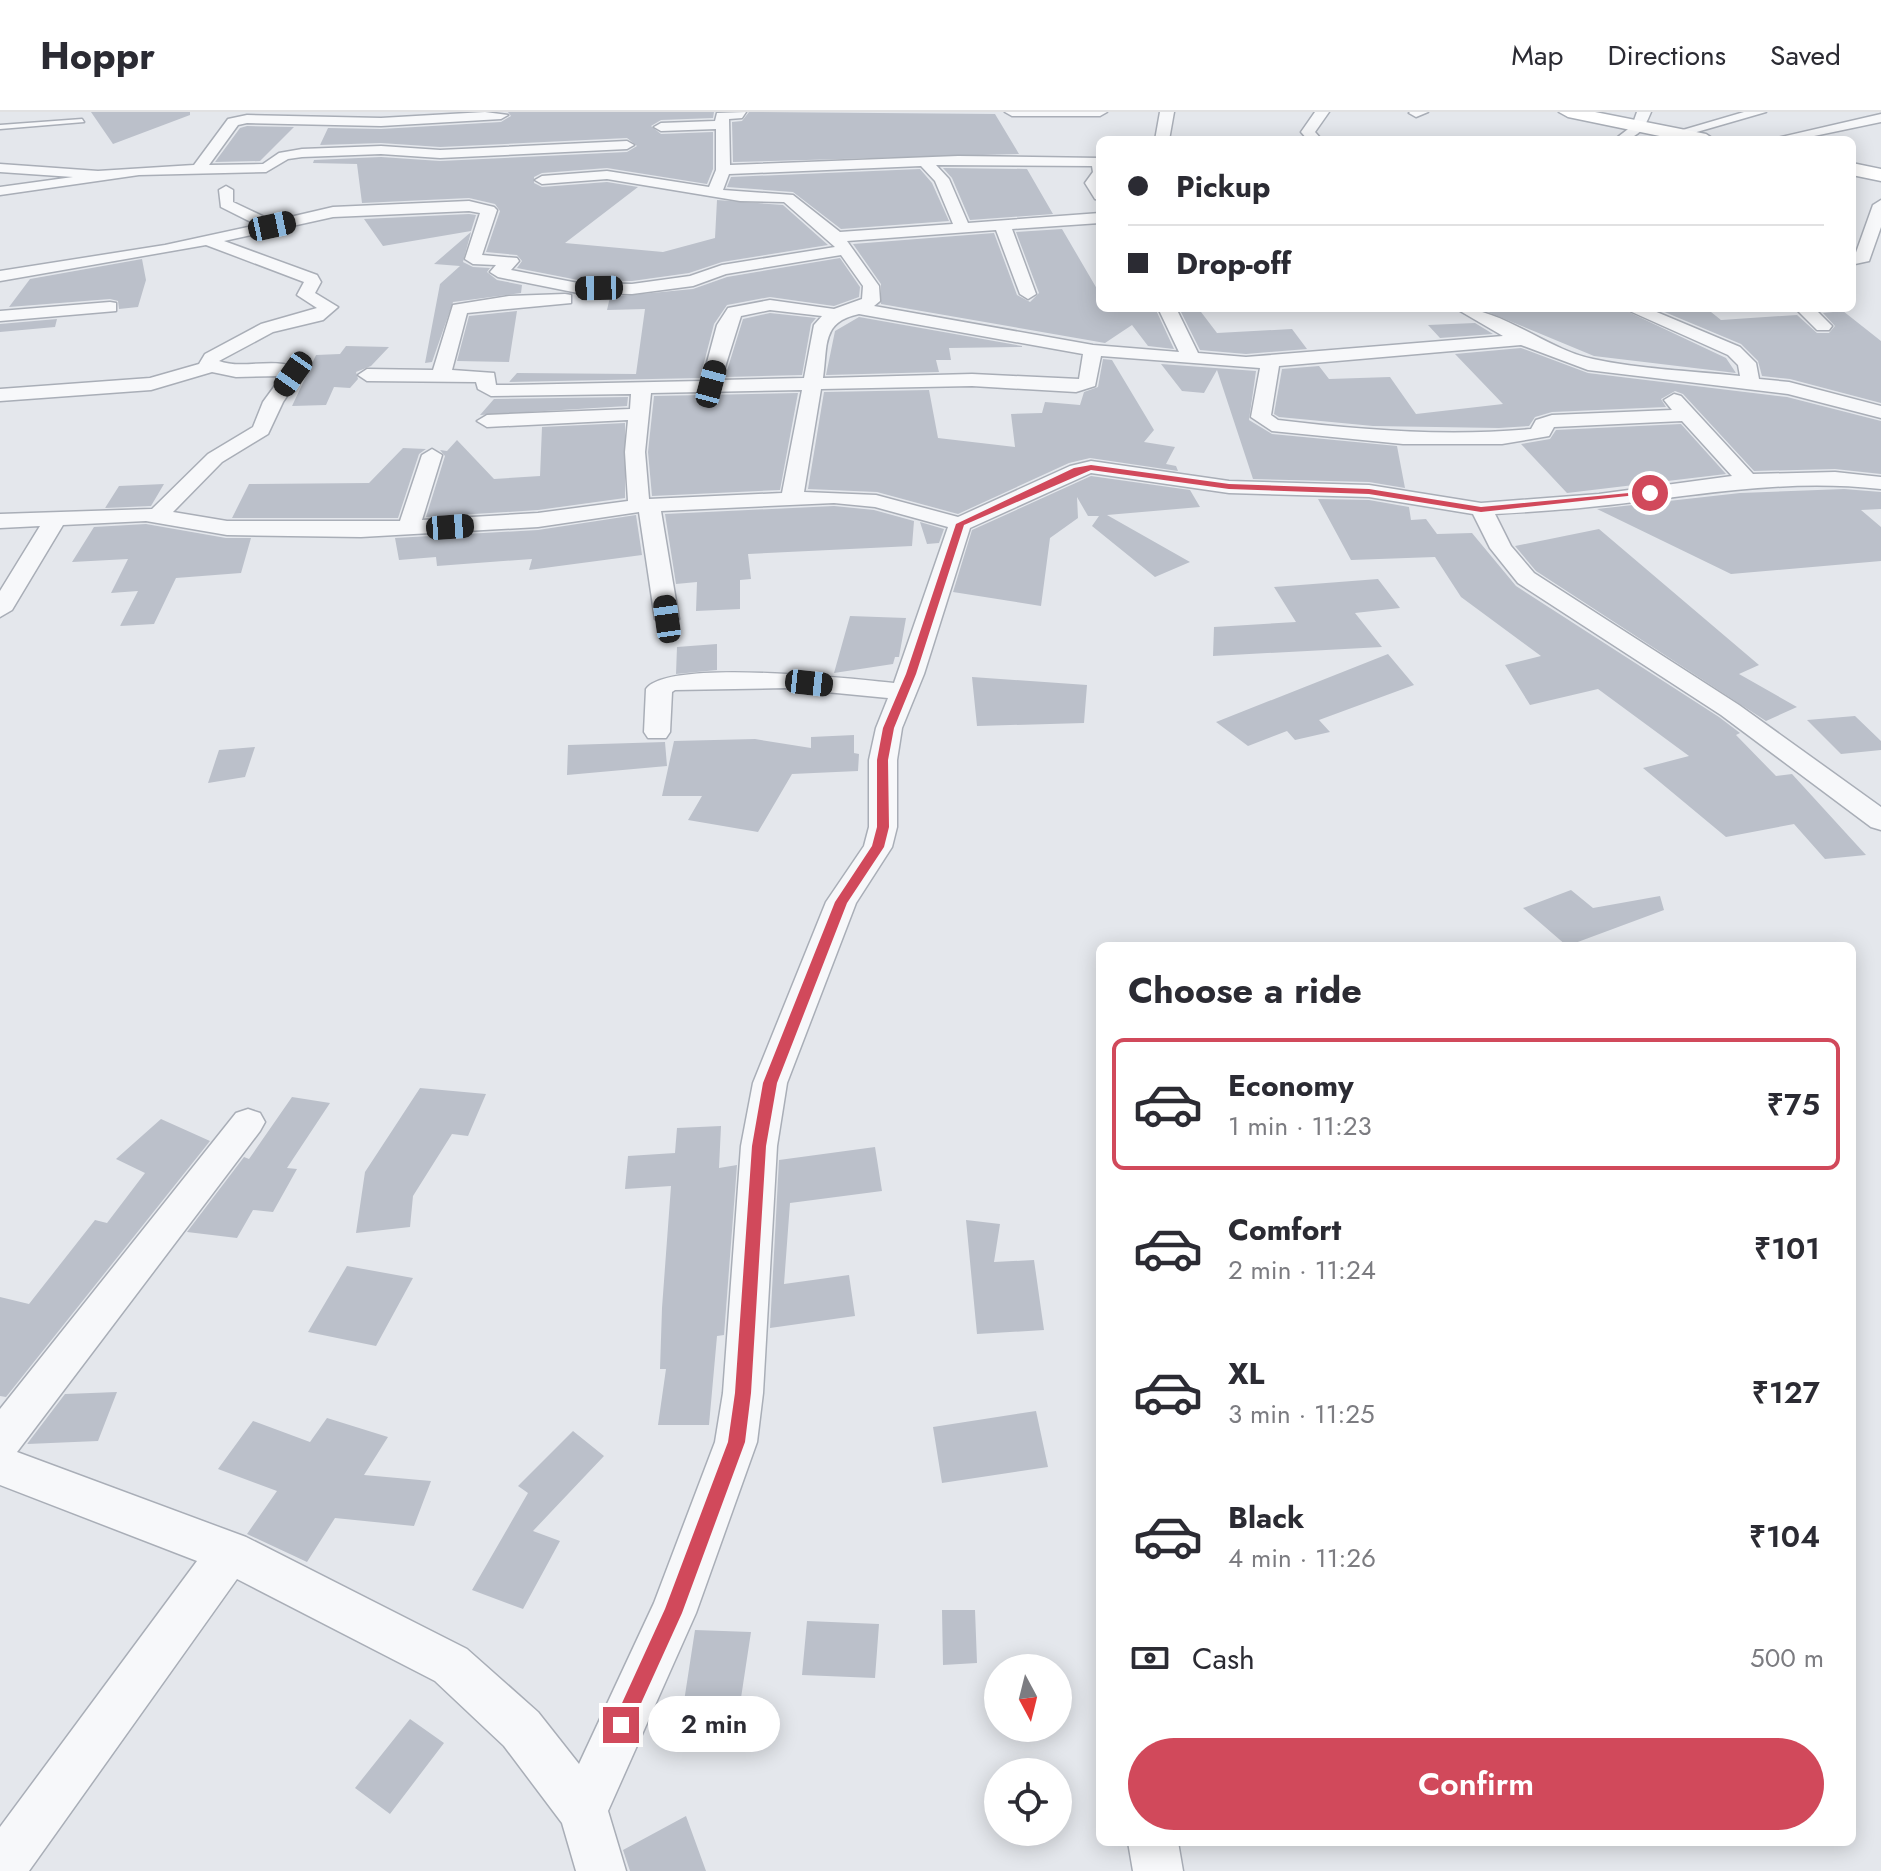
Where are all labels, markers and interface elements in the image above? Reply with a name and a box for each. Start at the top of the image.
text: Hoppr [40,28,155,83]
text: Map [1511,35,1563,76]
text: Directions [1607,35,1726,76]
text: Saved [1770,35,1841,76]
text: Pickup [1176,165,1271,208]
car [246,209,298,243]
text: Drop-off [1176,242,1291,285]
car [575,276,623,300]
car [269,347,317,401]
car [693,358,729,410]
route start [1632,475,1668,511]
car [425,513,475,541]
car [652,594,682,644]
car [784,669,834,697]
text: Choose a ride [1128,964,1362,1016]
text: Economy [1228,1064,1354,1107]
icon: car [1132,1068,1204,1140]
text: ₹75 [1767,1083,1820,1126]
text: 1 min · 11:23 [1228,1107,1372,1145]
text: Comfort [1228,1208,1341,1251]
icon: car [1132,1212,1204,1284]
text: ₹101 [1754,1227,1820,1270]
text: 2 min · 11:24 [1228,1251,1376,1289]
text: XL [1228,1352,1264,1395]
icon: car [1132,1356,1204,1428]
text: ₹127 [1752,1371,1820,1414]
text: 3 min · 11:25 [1228,1395,1375,1433]
text: Black [1228,1496,1304,1539]
icon: car [1132,1500,1204,1572]
text: ₹104 [1749,1515,1820,1558]
text: 4 min · 11:26 [1228,1539,1376,1577]
icon: cash [1128,1636,1172,1680]
text: Cash [1192,1637,1255,1680]
text: 500 m [1750,1639,1824,1677]
north arrow [984,1654,1072,1742]
map controls [984,1654,1072,1846]
callout: 2 min [649,1697,781,1753]
text: 2 min [681,1705,747,1743]
route end [603,1707,639,1743]
button: Confirm [1128,1738,1824,1830]
button: locate [984,1758,1072,1846]

